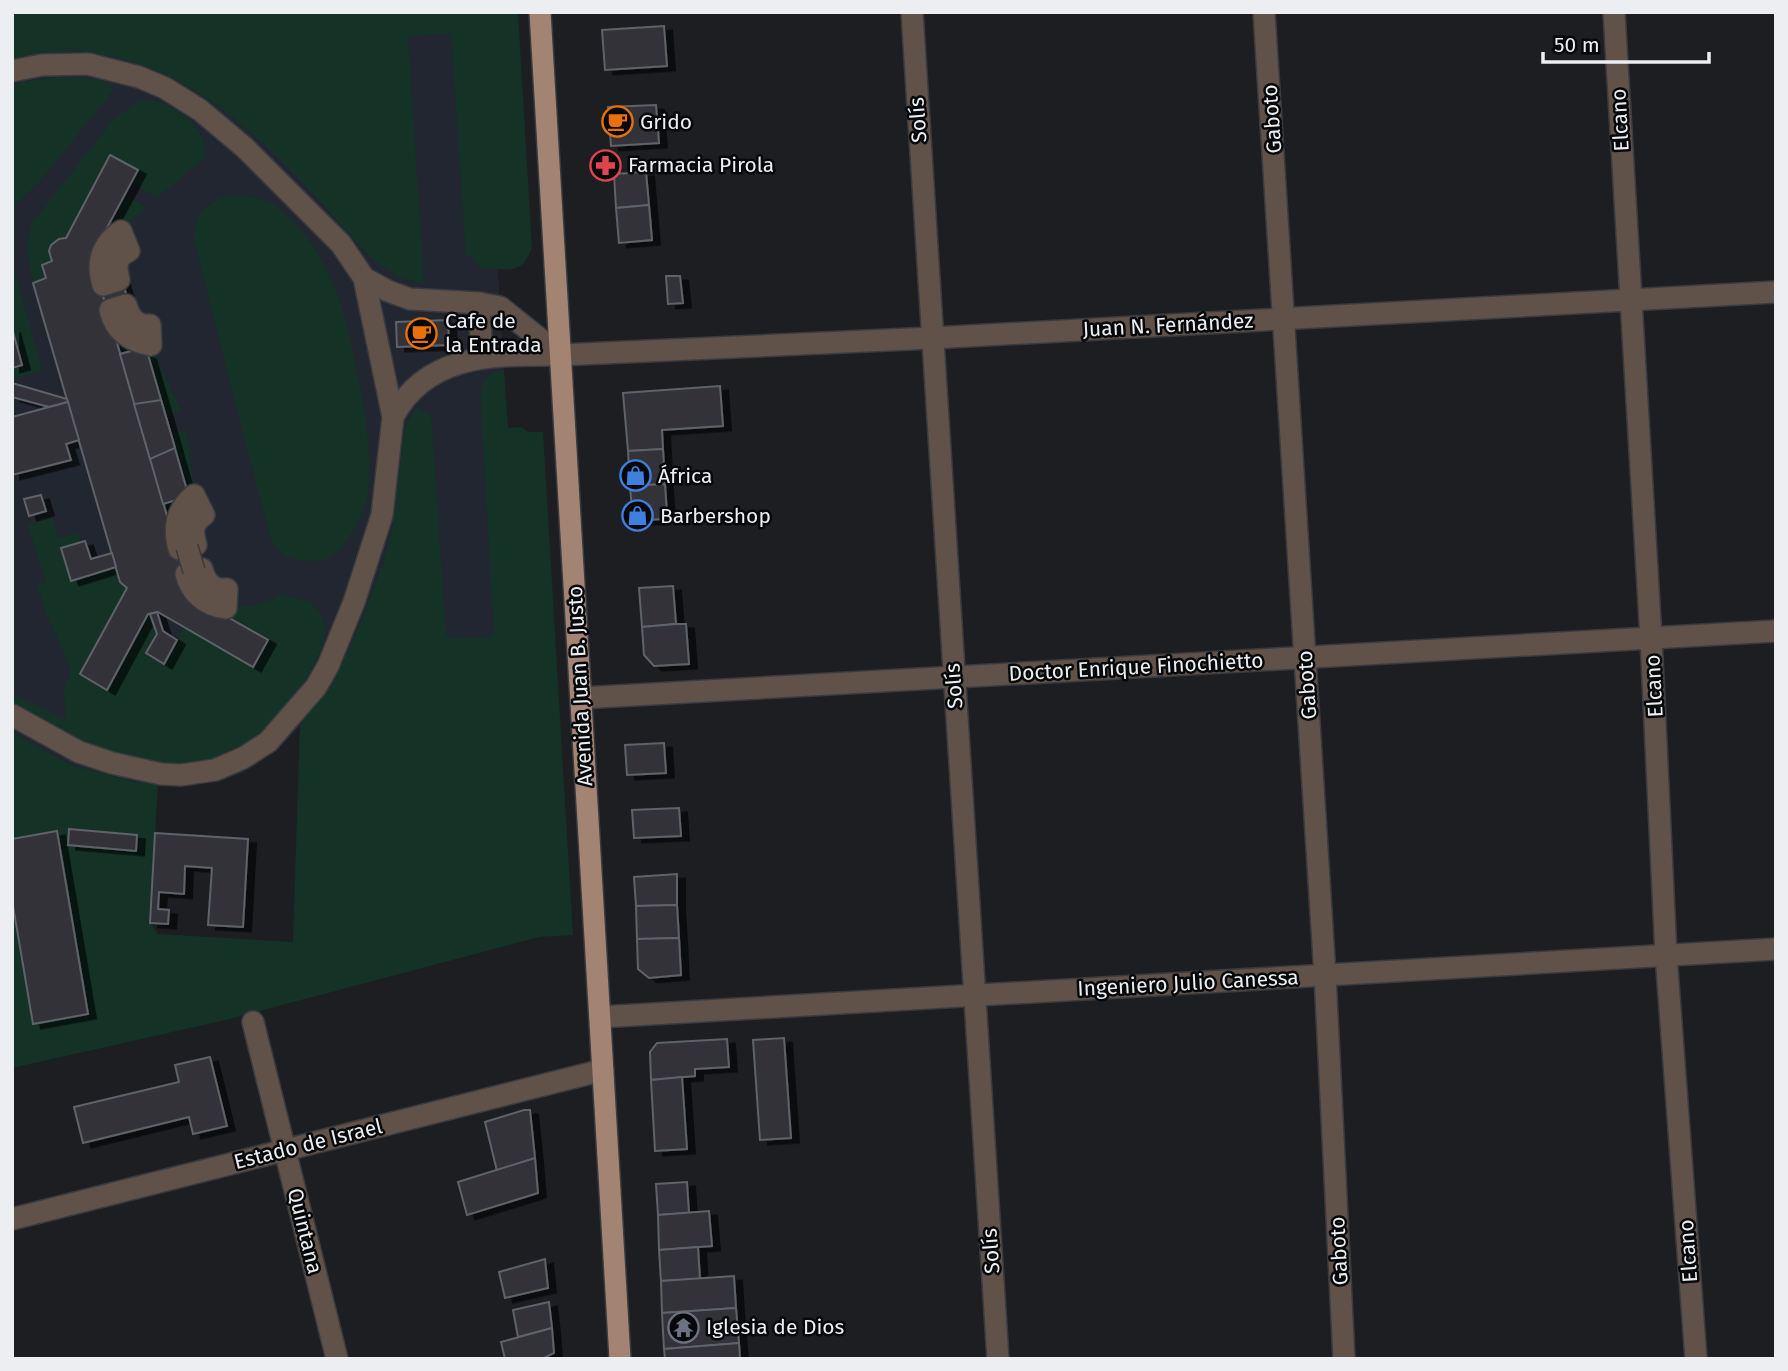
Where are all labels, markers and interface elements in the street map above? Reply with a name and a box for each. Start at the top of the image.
scale bar [1543,21,1709,65]
text: 50 m [1554,32,1600,58]
street label: Gaboto [1257,84,1287,154]
street label: Elcano [1605,88,1635,152]
street label: Solís [903,96,933,144]
cafe icon: Grido [600,105,634,139]
place label: Grido [640,109,692,135]
pharmacy icon: Farmacia Pirola [588,148,622,182]
place label: Farmacia Pirola [628,152,774,178]
place label: Cafe de la Entrada [445,308,542,358]
street label: Juan N. Fernández [1082,308,1254,342]
cafe icon: Cafe de la Entrada [405,316,439,350]
shop icon: África [618,459,652,493]
place label: África [658,463,712,489]
shop icon: Barbershop [620,499,654,533]
place label: Barbershop [660,503,771,529]
street label: Avenida Juan B. Justo [562,585,598,787]
street label: Doctor Enrique Finochietto [1008,647,1264,687]
street label: Gaboto [1292,650,1322,720]
street label: Elcano [1639,654,1669,718]
street label: Solís [939,662,969,710]
street label: Ingeniero Julio Canessa [1077,964,1299,1002]
street label: Estado de Israel [231,1113,385,1175]
street label: Quintana [282,1185,328,1277]
street label: Gaboto [1324,1216,1354,1286]
street label: Elcano [1673,1219,1703,1283]
street label: Solís [976,1227,1006,1275]
temple icon: Iglesia de Dios [666,1310,700,1344]
place label: Iglesia de Dios [706,1314,845,1340]

